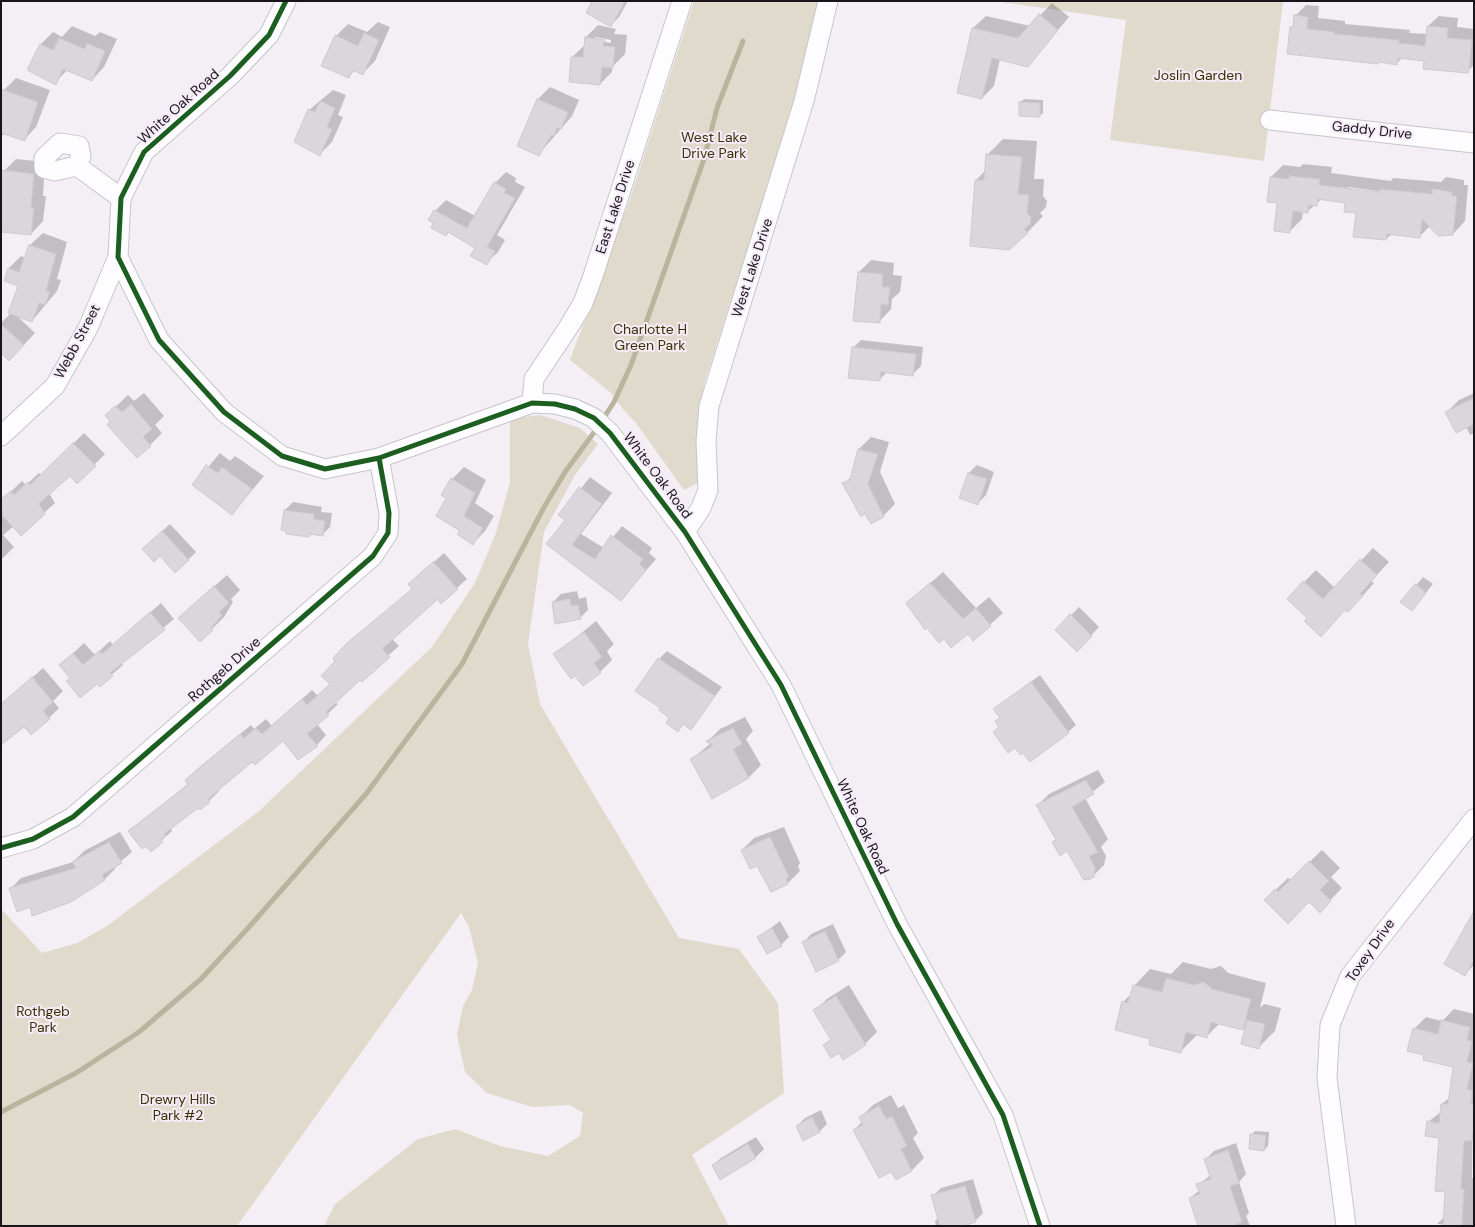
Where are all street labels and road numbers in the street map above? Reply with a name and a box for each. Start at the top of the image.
street label: White Oak Road [135,66,223,148]
street label: Gaddy Drive [1331,118,1413,144]
street label: East Lake Drive [593,158,639,256]
street label: West Lake Drive [729,216,777,320]
street label: Webb Street [51,302,105,382]
street label: White Oak Road [619,430,695,522]
street label: Rothgeb Drive [185,634,265,706]
street label: White Oak Road [832,776,892,878]
street label: Toxey Drive [1343,916,1399,986]

